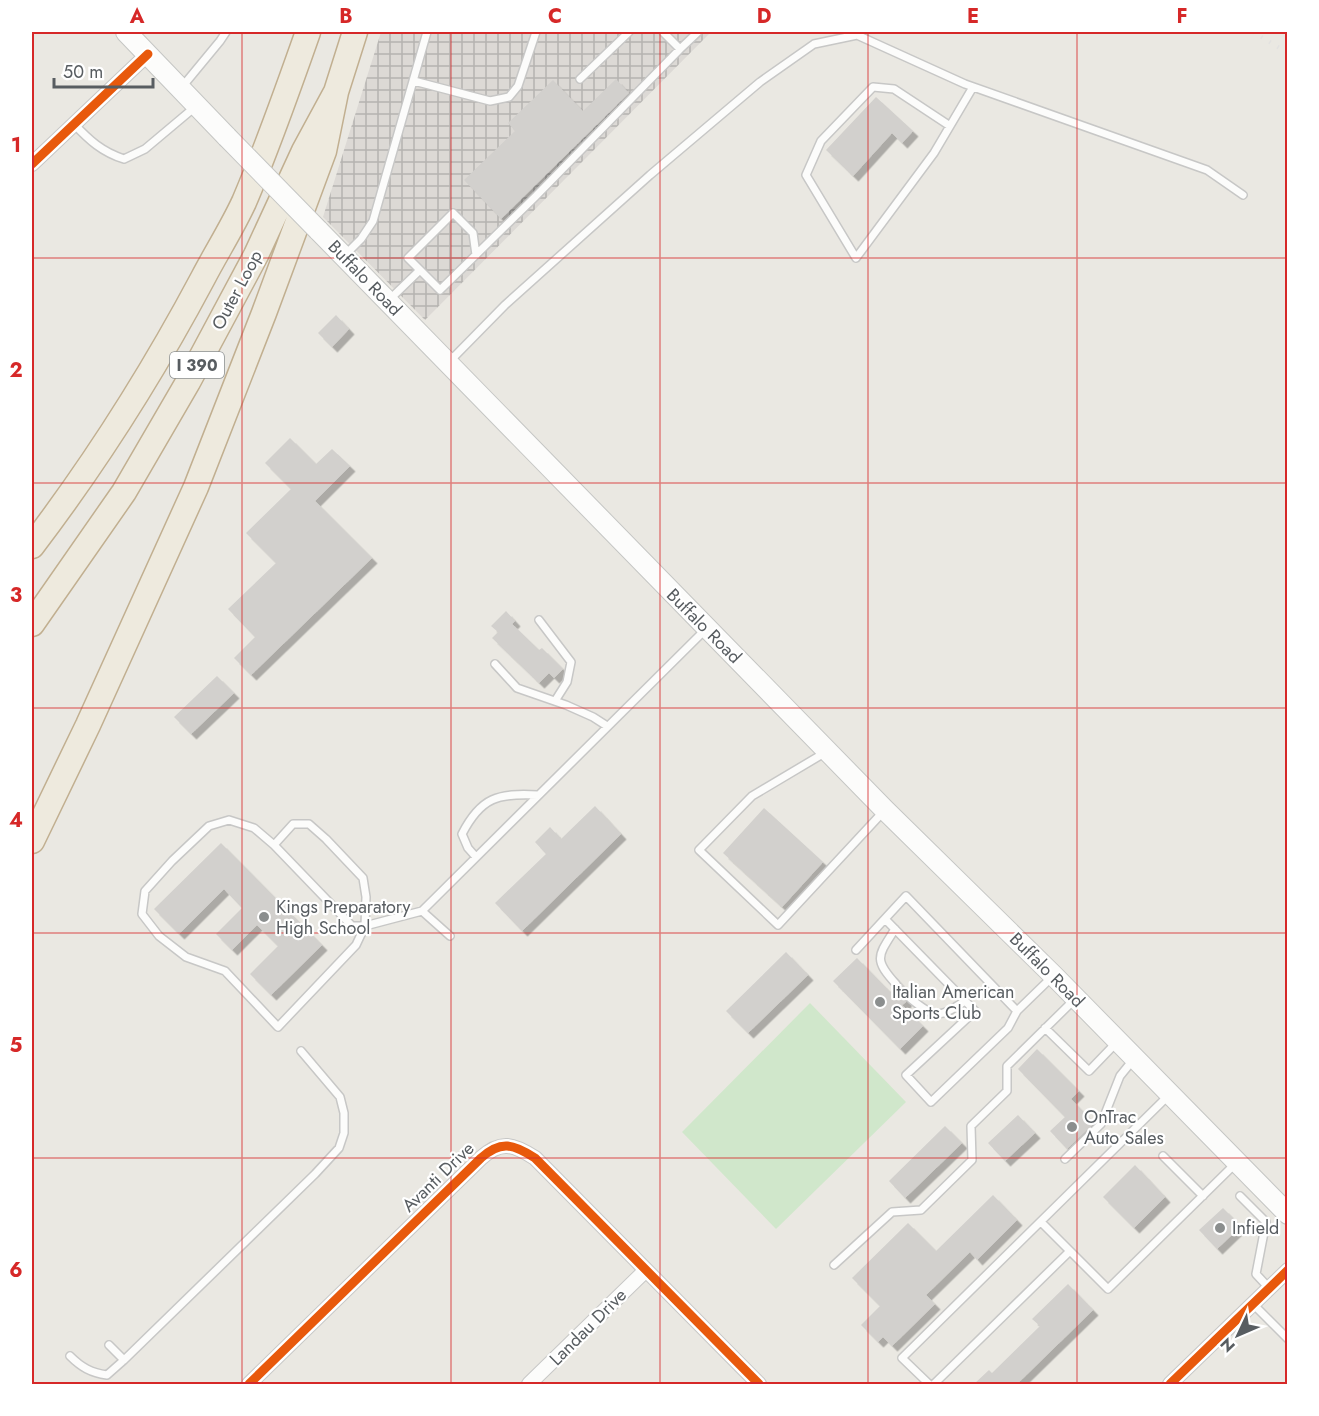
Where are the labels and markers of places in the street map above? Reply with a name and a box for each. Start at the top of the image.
place label: Kings Preparatory High School [276,894,411,941]
marker: Kings Preparatory High School [257,910,271,924]
place label: Italian American Sports Club [892,979,1014,1026]
marker: Italian American Sports Club [873,995,887,1009]
place label: OnTrac Auto Sales [1084,1104,1164,1151]
marker: OnTrac Auto Sales [1065,1120,1079,1134]
place label: Infield [1232,1215,1279,1241]
marker: Infield [1213,1221,1227,1235]

